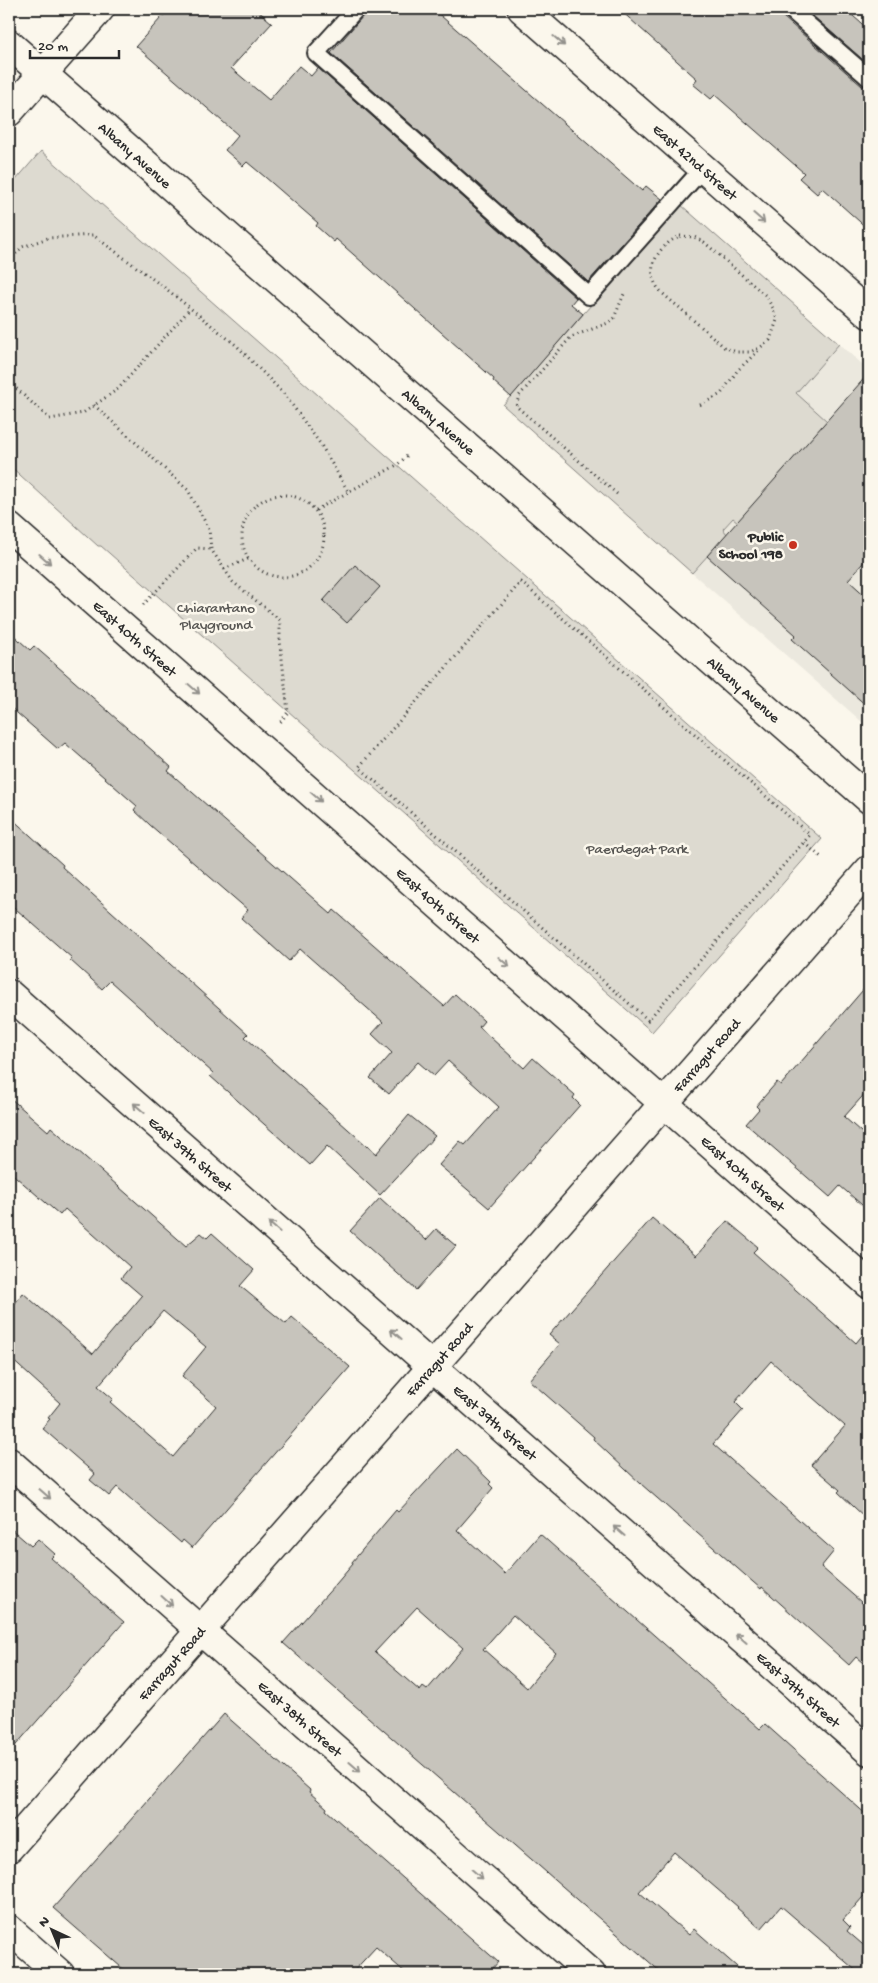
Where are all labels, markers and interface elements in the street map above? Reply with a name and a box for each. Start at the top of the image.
scale bar [30,28,119,60]
one-way arrow [552,35,565,47]
text: 20 m [38,38,68,56]
street label: Albany Avenue [94,119,175,194]
street label: East 42nd Street [648,121,742,206]
one-way arrow [753,212,766,223]
street label: Albany Avenue [397,386,478,460]
place label: Public School 198 [719,529,784,564]
marker: Public School 198 [787,539,799,551]
one-way arrow [39,553,52,565]
street label: East 40th Street [88,598,181,683]
park label: Chiarantano Playground [177,600,255,635]
street label: Albany Avenue [702,654,783,728]
one-way arrow [187,684,200,695]
one-way arrow [309,791,322,802]
park label: Paerdegat Park [585,841,689,859]
street label: East 40th Street [391,865,484,950]
one-way arrow [497,956,510,967]
street label: Farragut Road [670,1015,746,1098]
one-way arrow [132,1102,145,1114]
street label: East 39th Street [144,1114,236,1198]
street label: East 40th Street [696,1133,789,1218]
one-way arrow [268,1222,281,1233]
street label: Farragut Road [402,1319,479,1402]
one-way arrow [390,1329,403,1340]
street label: East 39th Street [448,1382,541,1467]
one-way arrow [39,1488,52,1500]
one-way arrow [612,1525,625,1537]
one-way arrow [161,1596,174,1607]
street label: Farragut Road [135,1623,211,1706]
one-way arrow [734,1632,747,1644]
street label: East 39th Street [752,1649,844,1734]
street label: East 38th Street [253,1678,346,1763]
one-way arrow [348,1761,361,1772]
one-way arrow [470,1868,483,1880]
north arrow [28,1906,78,1956]
text: N [36,1913,54,1932]

